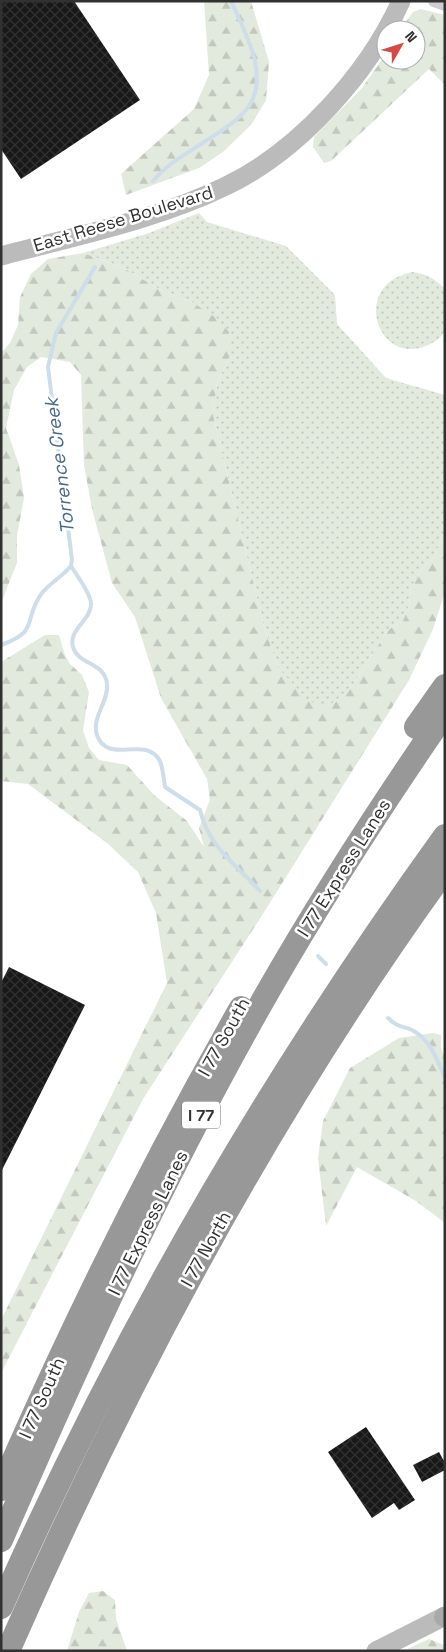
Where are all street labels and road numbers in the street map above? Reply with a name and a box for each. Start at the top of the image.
street label: East Reese Boulevard [30,180,215,257]
street label: I 77 Express Lanes [292,794,395,941]
street label: I 77 South [193,993,255,1080]
road number: I 77 [182,1102,220,1128]
street label: I 77 Express Lanes [102,1147,193,1299]
street label: I 77 North [175,1207,236,1291]
street label: I 77 South [13,1354,70,1442]

